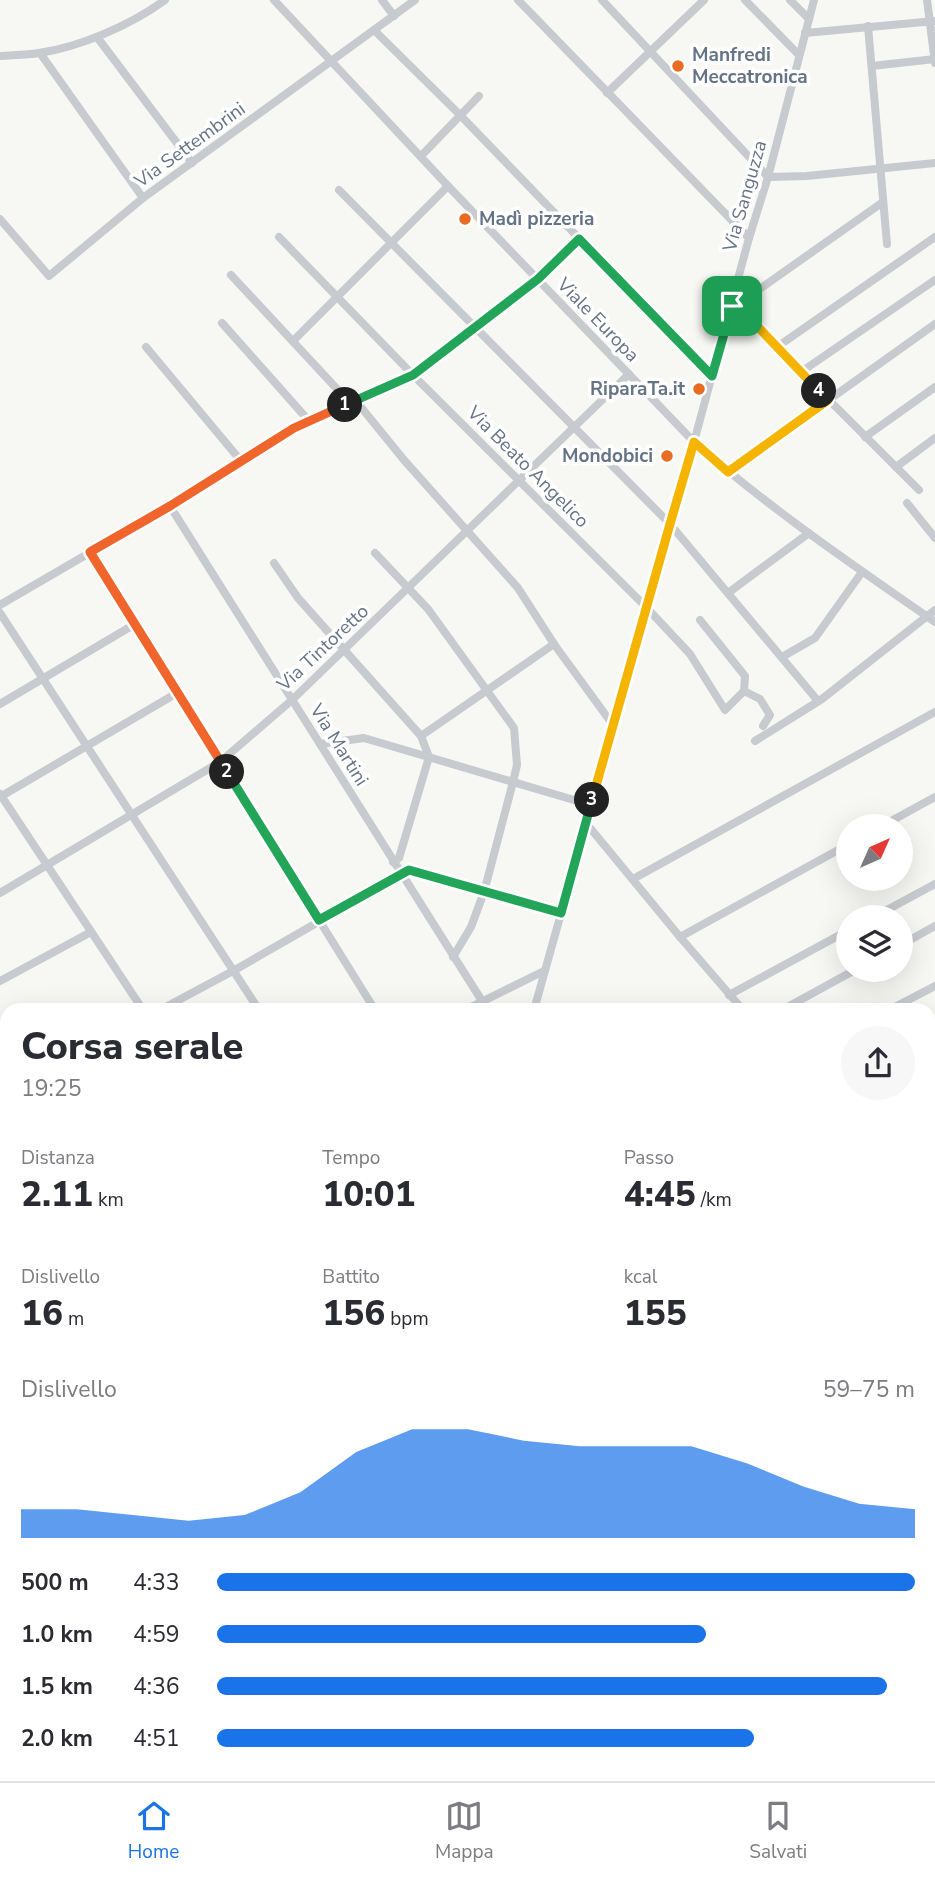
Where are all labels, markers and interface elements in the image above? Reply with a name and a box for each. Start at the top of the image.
place label: Manfredi Meccatronica [692,42,808,90]
marker: Manfredi Meccatronica [670,58,686,74]
street label: Via Settembrini [129,96,251,195]
street label: Via Sanguzza [716,137,773,256]
place label: Madì pizzeria [479,206,594,232]
marker: Madì pizzeria [457,211,473,227]
street label: Viale Europa [550,271,645,368]
pin [702,276,762,336]
icon: arrive [713,287,751,325]
pin: 4 [802,374,836,408]
place label: RiparaTa.it [590,376,686,402]
text: 4 [813,377,824,403]
marker: RiparaTa.it [691,381,707,397]
pin: 1 [328,388,362,422]
text: 1 [339,391,350,417]
street label: Via Beato Angelico [461,400,595,534]
place label: Mondobici [562,443,653,469]
marker: Mondobici [659,448,675,464]
street label: Via Tintoretto [271,599,374,698]
street label: Via Martini [303,698,374,791]
pin: 2 [210,754,244,790]
text: 2 [221,758,232,784]
pin: 3 [574,782,610,818]
text: 3 [586,786,597,812]
north arrow [836,814,914,891]
map controls [836,814,913,982]
button: layers [836,905,913,982]
text: Corsa serale [21,1021,243,1072]
button: share [841,1026,915,1100]
text: 19:25 [21,1073,81,1104]
text: Distanza [21,1145,95,1171]
text: Tempo [322,1145,380,1171]
text: Passo [624,1145,674,1171]
text: 2.11 [21,1171,93,1218]
text: 10:01 [322,1171,415,1218]
text: 4:45 [624,1171,696,1218]
text: km [93,1187,124,1213]
text: /km [696,1187,732,1213]
text: Dislivello [21,1264,100,1290]
text: Battito [322,1264,380,1290]
text: kcal [624,1264,657,1290]
text: 16 [21,1290,63,1337]
text: 156 [322,1290,385,1337]
text: 155 [624,1290,687,1337]
text: m [63,1306,84,1332]
text: bpm [385,1306,429,1332]
text: Dislivello [21,1374,117,1405]
text: 59–75 m [823,1374,915,1405]
text: 500 m [21,1567,89,1598]
text: 4:33 [133,1567,180,1598]
text: 1.0 km [21,1619,93,1650]
text: 4:59 [133,1619,180,1650]
text: 1.5 km [21,1671,93,1702]
text: 4:36 [133,1671,180,1702]
text: 2.0 km [21,1723,93,1754]
text: 4:51 [133,1723,180,1754]
tab: Home [128,1797,179,1865]
tab: Mappa [435,1797,494,1865]
tab: Salvati [749,1797,807,1865]

